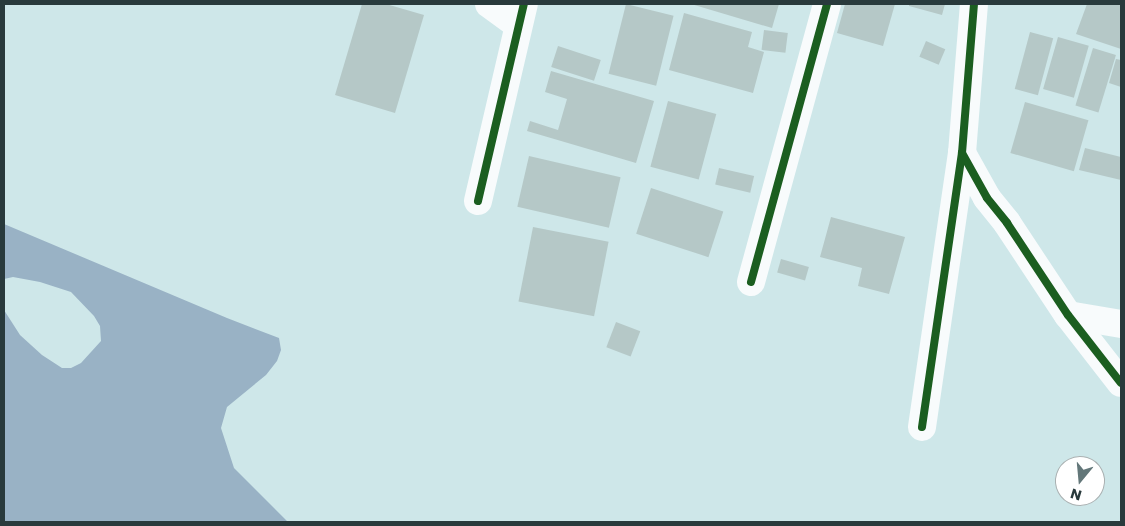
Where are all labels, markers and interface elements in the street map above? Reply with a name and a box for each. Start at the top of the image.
north arrow [1055,456,1105,506]
text: N [1068,483,1084,505]

